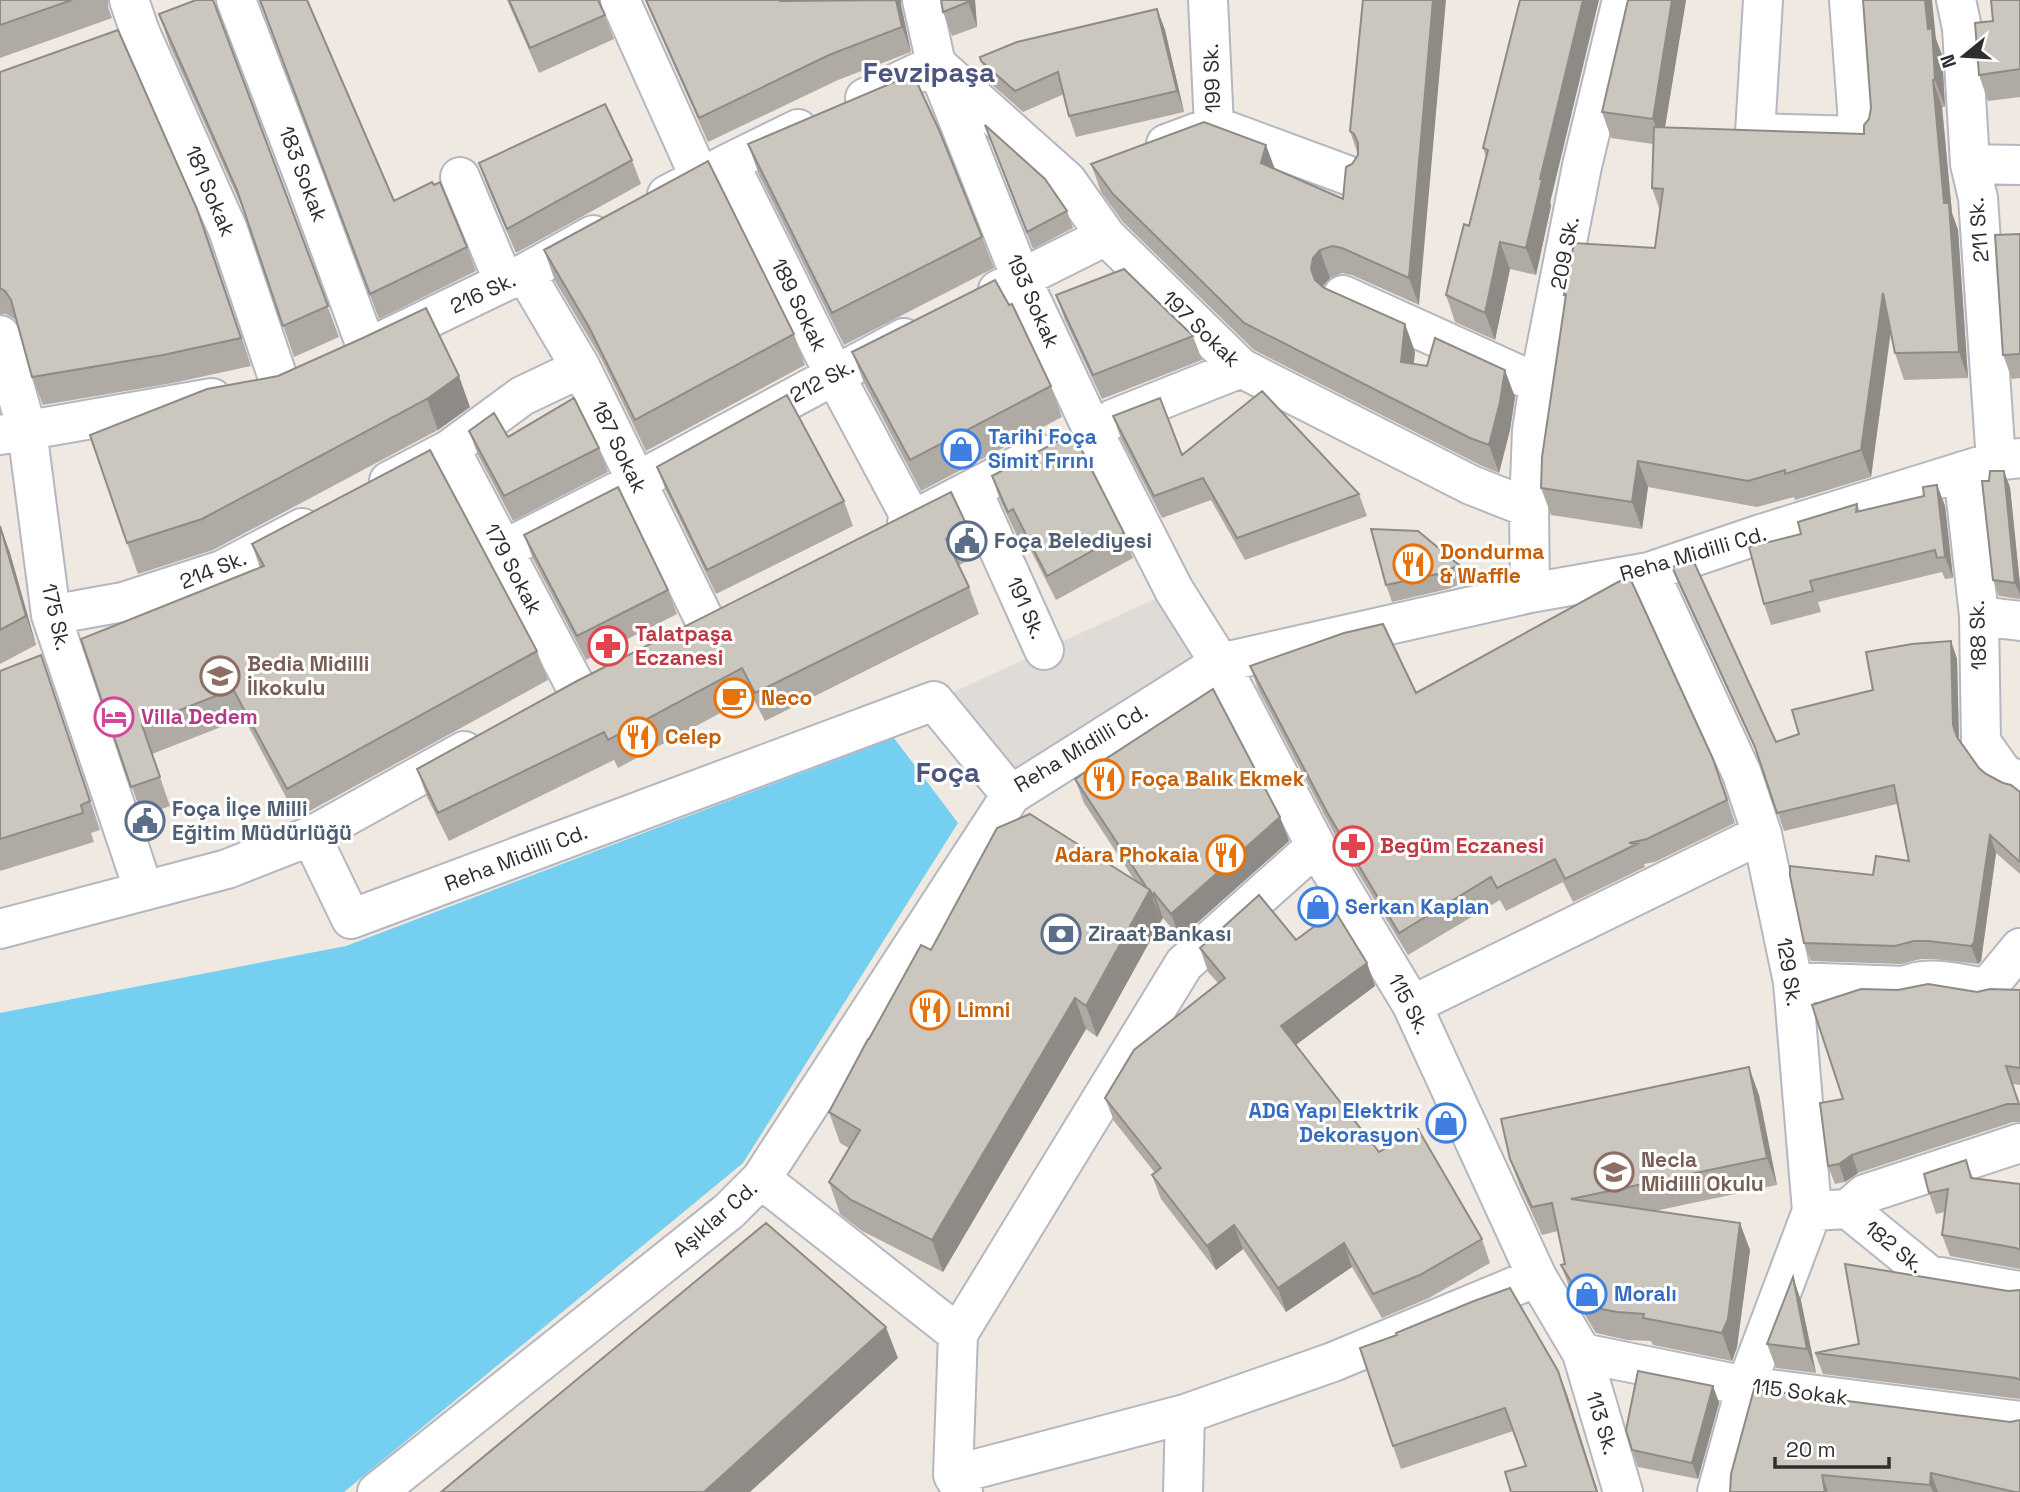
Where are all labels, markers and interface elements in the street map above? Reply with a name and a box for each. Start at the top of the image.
north arrow [1929,21,1999,91]
street label: 199 Sk. [1197,43,1226,113]
text: N [1934,51,1962,71]
district label: Fevzipaşa [863,54,995,90]
street label: 183 Sokak [273,122,334,225]
street label: 181 Sokak [179,141,242,240]
street label: 211 Sk. [1962,196,1995,264]
street label: 209 Sk. [1544,214,1585,292]
street label: 193 Sokak [1001,250,1066,352]
street label: 189 Sokak [765,254,834,356]
street label: 216 Sk. [446,266,520,319]
street label: 197 Sokak [1156,285,1246,373]
street label: 212 Sk. [785,352,859,409]
street label: 187 Sokak [586,396,653,497]
place label: Tarihi Foça Simit Fırını [988,423,1097,474]
shop icon: Tarihi Foça Simit Fırını [940,428,982,470]
street label: 179 Sokak [478,519,549,619]
public building icon: Foça Belediyesi [946,520,988,562]
street label: Reha Midilli Cd. [1616,520,1769,587]
place label: Foça Belediyesi [994,527,1152,554]
place label: Dondurma & Waffle [1440,538,1545,589]
restaurant icon: Dondurma & Waffle [1392,543,1434,585]
street label: 214 Sk. [176,544,250,595]
street label: 191 Sk. [1001,572,1052,643]
street label: 175 Sk. [36,581,77,653]
street label: 188 Sk. [1963,600,1992,670]
place label: Talatpaşa Eczanesi [635,620,733,671]
pharmacy icon: Talatpaşa Eczanesi [587,625,629,667]
place label: Bedia Midilli İlkokulu [247,650,369,701]
school or university icon: Bedia Midilli İlkokulu [199,655,241,697]
cafe icon: Neco [713,677,755,719]
place label: Neco [761,684,812,711]
hotel icon: Villa Dedem [93,696,135,738]
street label: Reha Midilli Cd. [1009,697,1152,798]
place label: Villa Dedem [141,703,258,730]
restaurant icon: Celep [617,716,659,758]
place label: Celep [665,723,722,750]
district label: Foça [916,754,980,790]
restaurant icon: Foça Balık Ekmek [1083,758,1125,800]
place label: Foça Balık Ekmek [1131,765,1305,792]
place label: Foça İlçe Milli Eğitim Müdürlüğü [172,795,352,846]
public building icon: Foça İlçe Milli Eğitim Müdürlüğü [124,800,166,842]
street label: Reha Midilli Cd. [440,818,591,897]
pharmacy icon: Begüm Eczanesi [1332,825,1374,867]
place label: Begüm Eczanesi [1380,832,1544,859]
restaurant icon: Adara Phokaia [1205,834,1247,876]
place label: Adara Phokaia [1055,841,1199,868]
shop icon: Serkan Kaplan [1297,886,1339,928]
place label: Serkan Kaplan [1345,893,1490,920]
bank icon: Ziraat Bankası [1040,913,1082,955]
place label: Ziraat Bankası [1088,920,1231,947]
street label: 129 Sk. [1771,936,1808,1008]
street label: 115 Sk. [1382,969,1437,1039]
restaurant icon: Limni [909,989,951,1031]
place label: Limni [957,996,1010,1023]
place label: ADG Yapı Elektrik Dekorasyon [1248,1097,1419,1148]
shop icon: ADG Yapı Elektrik Dekorasyon [1425,1102,1467,1144]
place label: Necla Midilli Okulu [1641,1146,1764,1197]
school or university icon: Necla Midilli Okulu [1593,1151,1635,1193]
street label: Aşıklar Cd. [667,1174,763,1263]
street label: 182 Sk. [1859,1214,1930,1279]
shop icon: Moralı [1566,1273,1608,1315]
place label: Moralı [1614,1280,1677,1307]
street label: 115 Sokak [1751,1372,1849,1411]
street label: 113 Sk. [1580,1388,1625,1458]
scale bar [1775,1426,1889,1470]
text: 20 m [1786,1436,1836,1463]

